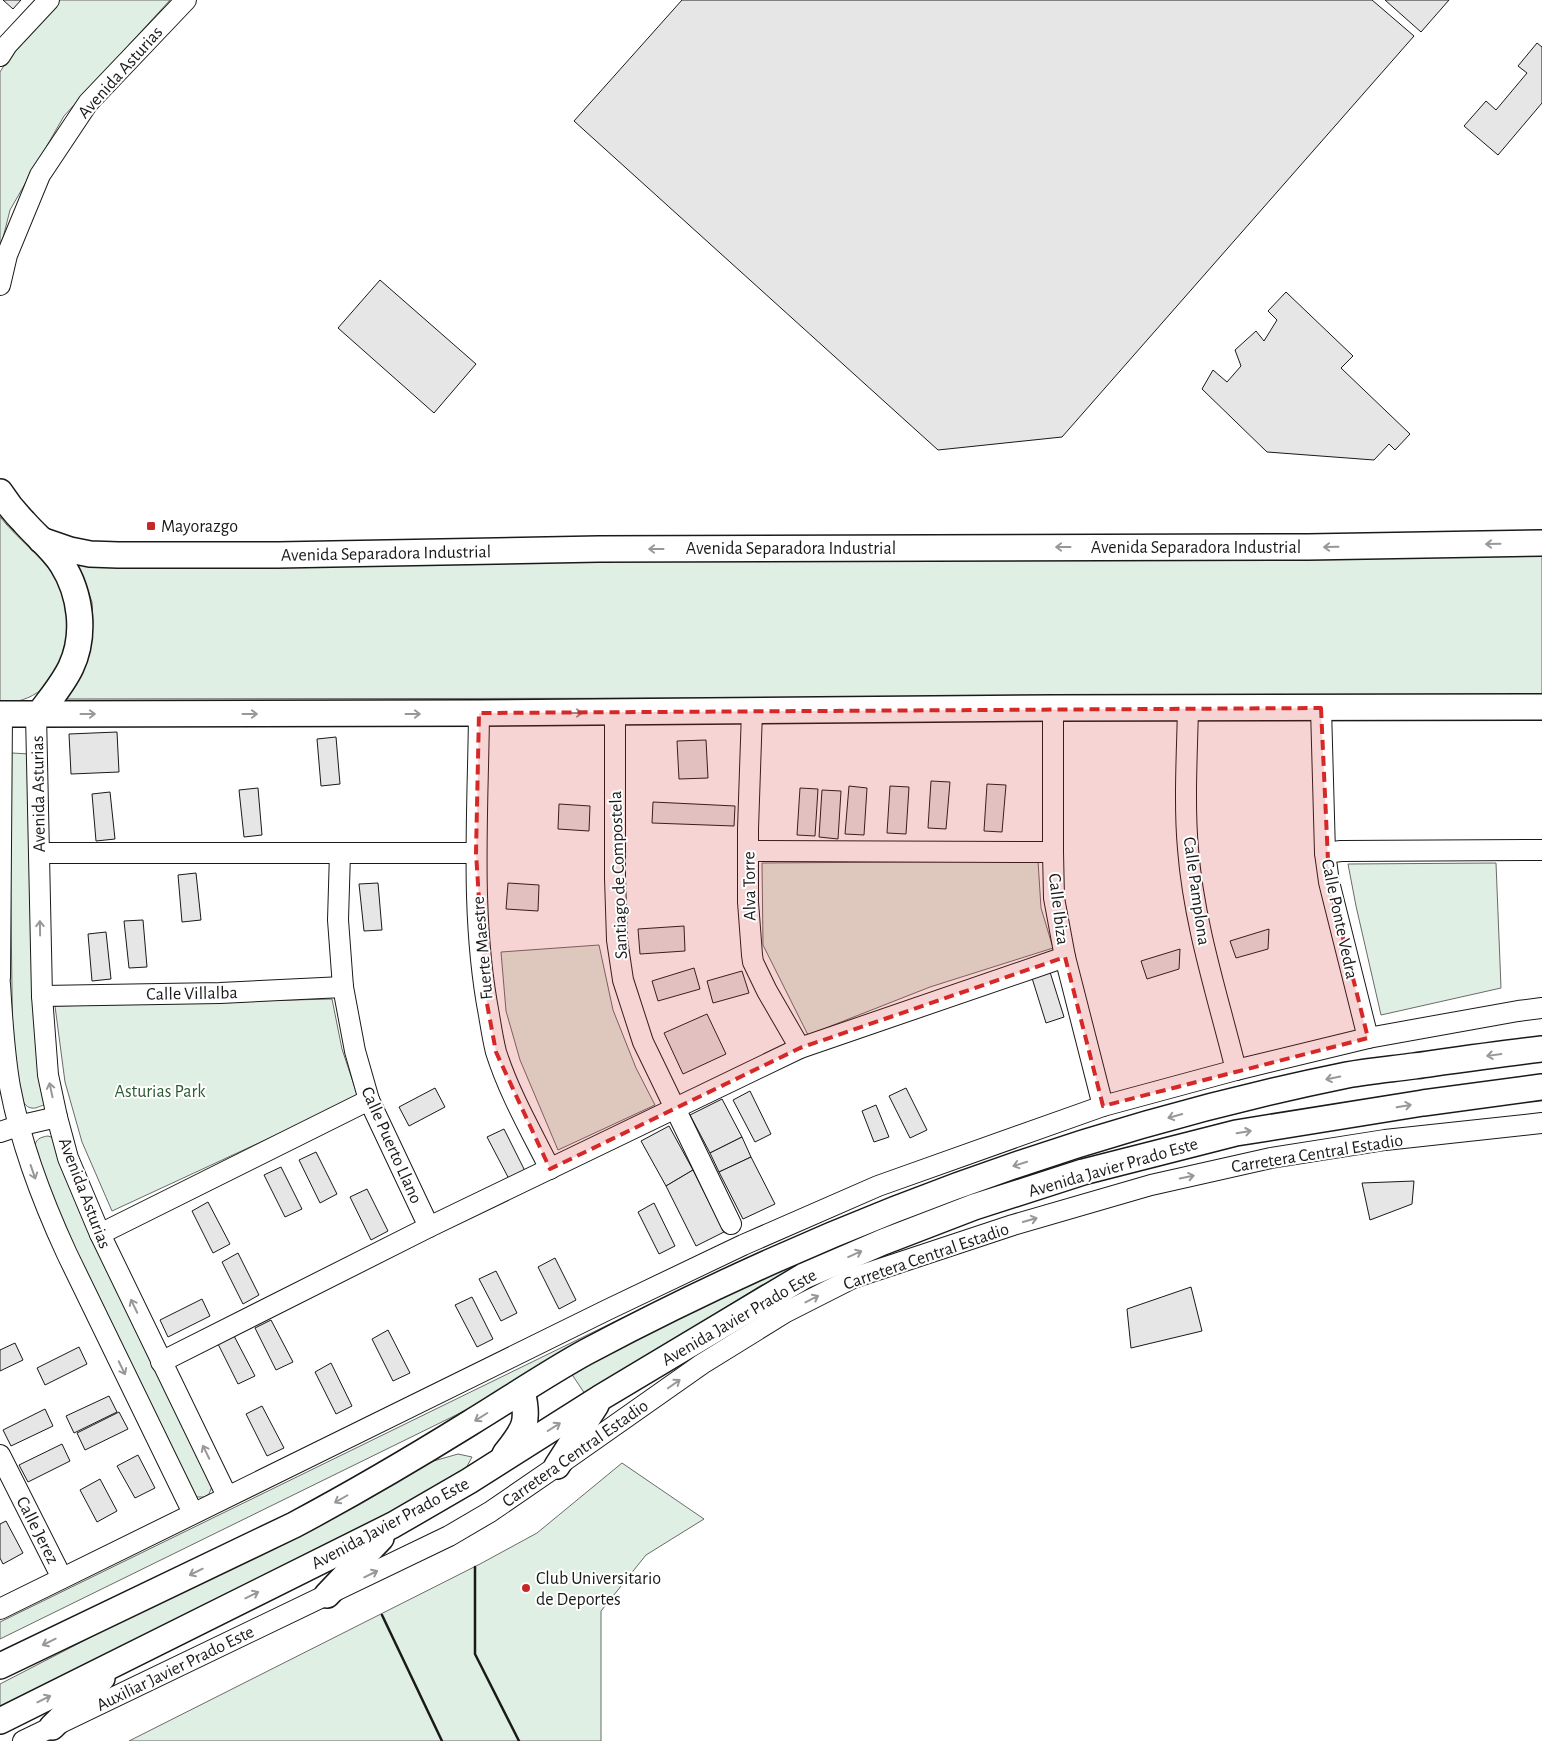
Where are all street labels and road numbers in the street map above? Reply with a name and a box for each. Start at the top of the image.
street label: Avenida Asturias [75,23,167,122]
street label: Avenida Separadora Industrial [1091,539,1301,557]
street label: Avenida Separadora Industrial [686,540,896,558]
street label: Avenida Separadora Industrial [281,543,491,565]
street label: Avenida Asturias [29,735,49,853]
street label: Santiago de Compostela [607,790,631,959]
street label: Calle Pamplona [1180,836,1213,946]
street label: Alva Torre [740,851,760,921]
street label: Calle Ponte Vedra [1318,858,1361,981]
street label: Calle Ibiza [1045,872,1071,946]
street label: Fuerte Maestre [469,895,496,1001]
street label: Calle Villalba [146,984,238,1004]
street label: Calle Puerto Llano [357,1084,425,1207]
street label: Carretera Central Estadio [1230,1131,1405,1176]
street label: Avenida Javier Prado Este [1026,1135,1200,1201]
street label: Avenida Asturias [55,1136,113,1251]
street label: Carretera Central Estadio [841,1220,1012,1294]
street label: Avenida Javier Prado Este [659,1266,820,1370]
street label: Carretera Central Estadio [499,1397,652,1511]
street label: Avenida Javier Prado Este [309,1475,472,1573]
street label: Calle Jerez [13,1494,62,1567]
street label: Auxiliar Javier Prado Este [94,1623,257,1715]

